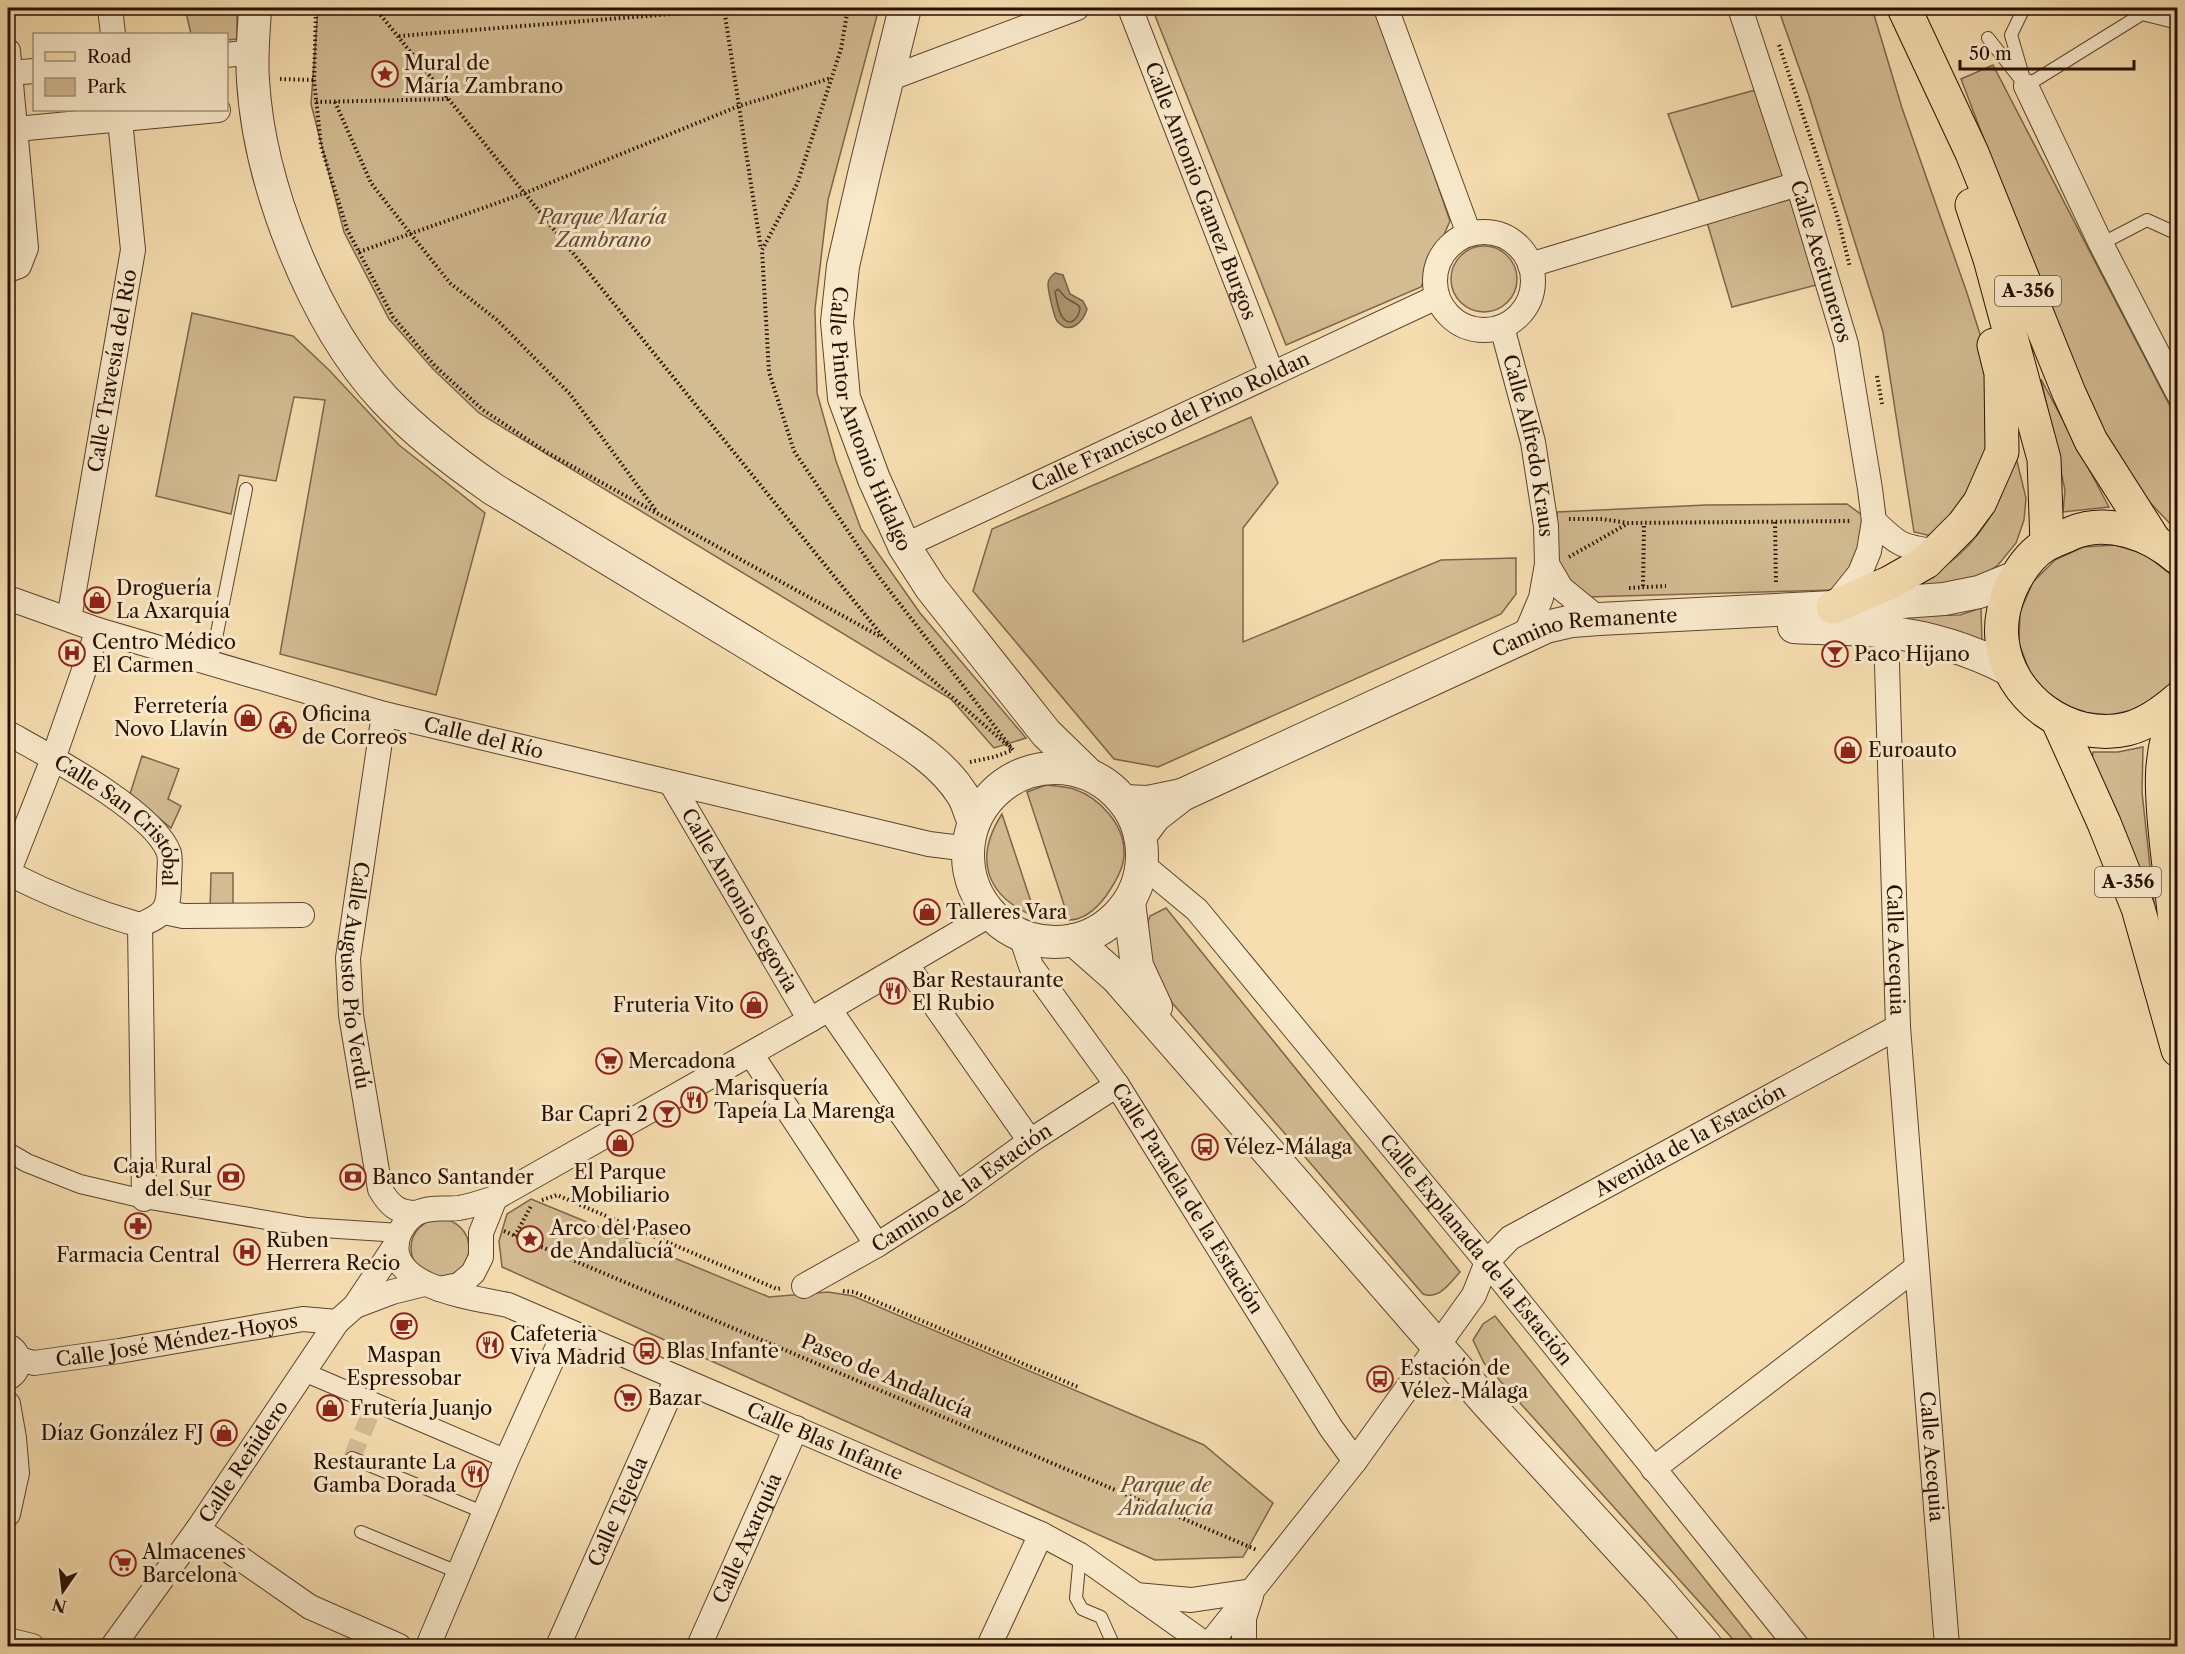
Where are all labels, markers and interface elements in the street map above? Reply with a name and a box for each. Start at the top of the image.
legend [33,33,228,111]
scale bar [1960,33,2134,71]
text: 50 m [1969,43,2012,65]
text: Road [87,46,132,68]
place label: Mural de María Zambrano [404,51,563,98]
street label: Calle Antonio Gamez Burgos [1140,58,1262,323]
place icon: Mural de María Zambrano [370,59,400,89]
text: Park [87,76,128,98]
street label: Calle Aceituneros [1786,177,1857,345]
park label: Parque María Zambrano [537,205,667,252]
street label: Calle Travesía del Río [83,267,141,474]
road number: A-356 [1995,276,2061,306]
street label: Calle Pintor Antonio Hidalgo [825,285,917,555]
street label: Calle Francisco del Pino Roldan [1027,346,1314,497]
street label: Calle Alfredo Kraus [1498,352,1558,537]
place label: Droguería La Axarquía [116,576,231,623]
shop icon: Droguería La Axarquía [82,585,112,615]
street label: Camino Remanente [1488,603,1678,662]
place label: Centro Médico El Carmen [92,630,236,677]
hospital icon: Centro Médico El Carmen [57,638,87,668]
bar icon: Paco Hijano [1820,639,1850,669]
place label: Paco Hijano [1854,642,1970,666]
place label: Ferretería Novo Llavín [114,694,228,741]
place label: Oficina de Correos [302,702,407,749]
shop icon: Ferretería Novo Llavín [233,703,263,733]
public building icon: Oficina de Correos [268,710,298,740]
street label: Calle del Río [421,712,546,764]
shop icon: Euroauto [1833,735,1863,765]
place label: Euroauto [1868,738,1957,762]
street label: Calle San Cristóbal [50,750,182,887]
street label: Calle Antonio Segovia [676,804,803,997]
street label: Calle Augusto Pío Verdú [336,860,375,1091]
road number: A-356 [2095,867,2161,897]
street label: Calle Acequia [1882,884,1910,1016]
shop icon: Talleres Vara [912,897,942,927]
place label: Talleres Vara [946,900,1068,924]
place label: Bar Restaurante El Rubio [912,968,1064,1015]
restaurant icon: Bar Restaurante El Rubio [878,976,908,1006]
shop icon: Fruteria Vito [739,990,769,1020]
place label: Fruteria Vito [613,993,734,1017]
supermarket icon: Mercadona [594,1046,624,1076]
place label: Mercadona [628,1049,736,1073]
place label: Marisquería Tapeía La Marenga [714,1076,896,1123]
street label: Avenida de la Estación [1590,1078,1790,1202]
street label: Calle Paralela de la Estación [1107,1079,1269,1318]
restaurant icon: Marisquería Tapeía La Marenga [679,1085,709,1115]
bar icon: Bar Capri 2 [652,1099,682,1129]
place label: Bar Capri 2 [540,1102,648,1126]
street label: Camino de la Estación [867,1118,1057,1257]
shop icon: El Parque Mobiliario [605,1128,635,1158]
street label: Calle Explanada de la Estación [1375,1129,1578,1371]
bus stop icon: Vélez-Málaga [1190,1132,1220,1162]
place label: Vélez-Málaga [1223,1135,1353,1159]
place label: Caja Rural del Sur [113,1154,213,1201]
place label: El Parque Mobiliario [570,1160,670,1207]
bank icon: Caja Rural del Sur [216,1162,246,1192]
bank icon: Banco Santander [338,1162,368,1192]
place label: Banco Santander [372,1165,535,1189]
pharmacy icon: Farmacia Central [123,1211,153,1241]
place label: Arco del Paseo de Andalucía [549,1216,691,1263]
place icon: Arco del Paseo de Andalucía [515,1224,545,1254]
place label: Ruben Herrera Recio [266,1228,400,1275]
hospital icon: Ruben Herrera Recio [232,1237,262,1267]
place label: Farmacia Central [56,1243,220,1267]
street label: Calle José Méndez-Hoyos [54,1308,299,1372]
cafe icon: Maspan Espressobar [389,1311,419,1341]
place label: Cafeteria Viva Madrid [509,1322,626,1369]
street label: Paseo de Andalucía [797,1329,977,1423]
restaurant icon: Cafeteria Viva Madrid [475,1330,505,1360]
bus stop icon: Blas Infante [632,1336,662,1366]
place label: Blas Infante [666,1339,779,1363]
place label: Maspan Espressobar [347,1343,462,1390]
place label: Estación de Vélez-Málaga [1399,1356,1529,1403]
bus stop icon: Estación de Vélez-Málaga [1365,1364,1395,1394]
supermarket icon: Bazar [613,1383,643,1413]
place label: Bazar [648,1386,702,1410]
street label: Calle Acequia [1915,1390,1949,1523]
shop icon: Frutería Juanjo [315,1393,345,1423]
street label: Calle Reñidero [194,1396,293,1527]
place label: Frutería Juanjo [350,1396,492,1420]
street label: Calle Blas Infante [743,1397,907,1485]
shop icon: Díaz González FJ [209,1418,239,1448]
place label: Díaz González FJ [41,1421,204,1445]
place label: Restaurante La Gamba Dorada [313,1450,456,1497]
street label: Calle Tejeda [583,1453,653,1570]
restaurant icon: Restaurante La Gamba Dorada [460,1459,490,1489]
street label: Calle Axarquía [708,1469,787,1607]
park label: Parque de Andalucía [1116,1473,1213,1520]
place label: Almacenes Barcelona [141,1540,246,1587]
supermarket icon: Almacenes Barcelona [108,1548,138,1578]
north arrow [33,1561,93,1621]
text: N [50,1594,69,1617]

